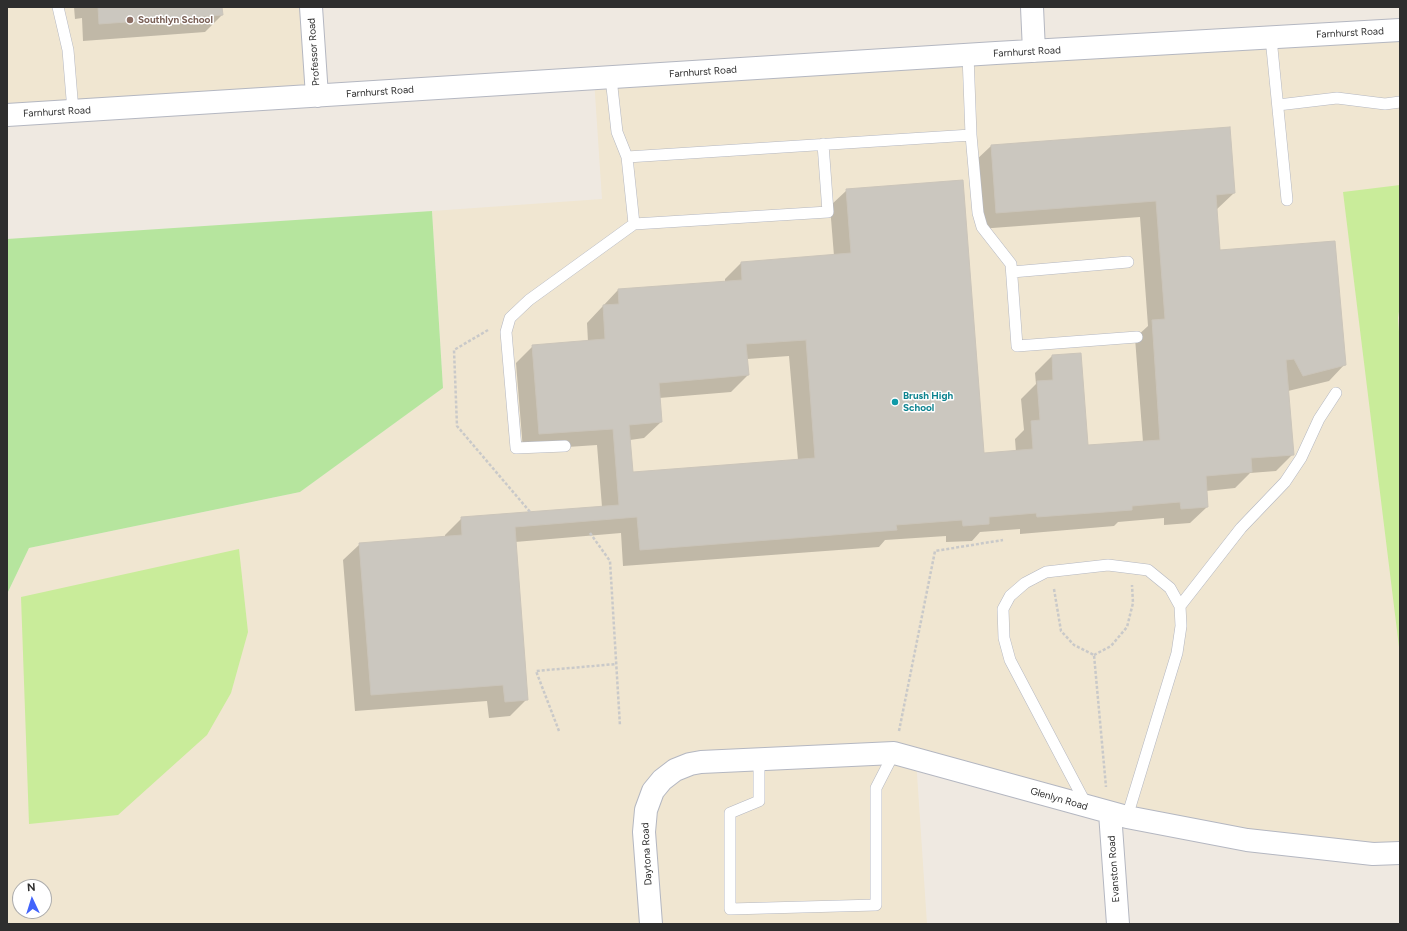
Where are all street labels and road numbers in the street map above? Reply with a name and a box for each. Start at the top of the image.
street label: Professor Road [306,18,322,86]
street label: Farnhurst Road [1316,25,1384,41]
street label: Farnhurst Road [993,44,1061,60]
street label: Farnhurst Road [669,64,737,80]
street label: Farnhurst Road [346,84,414,100]
street label: Farnhurst Road [23,104,91,120]
street label: Glenlyn Road [1029,785,1089,813]
street label: Daytona Road [639,822,655,886]
street label: Evanston Road [1106,835,1122,903]

